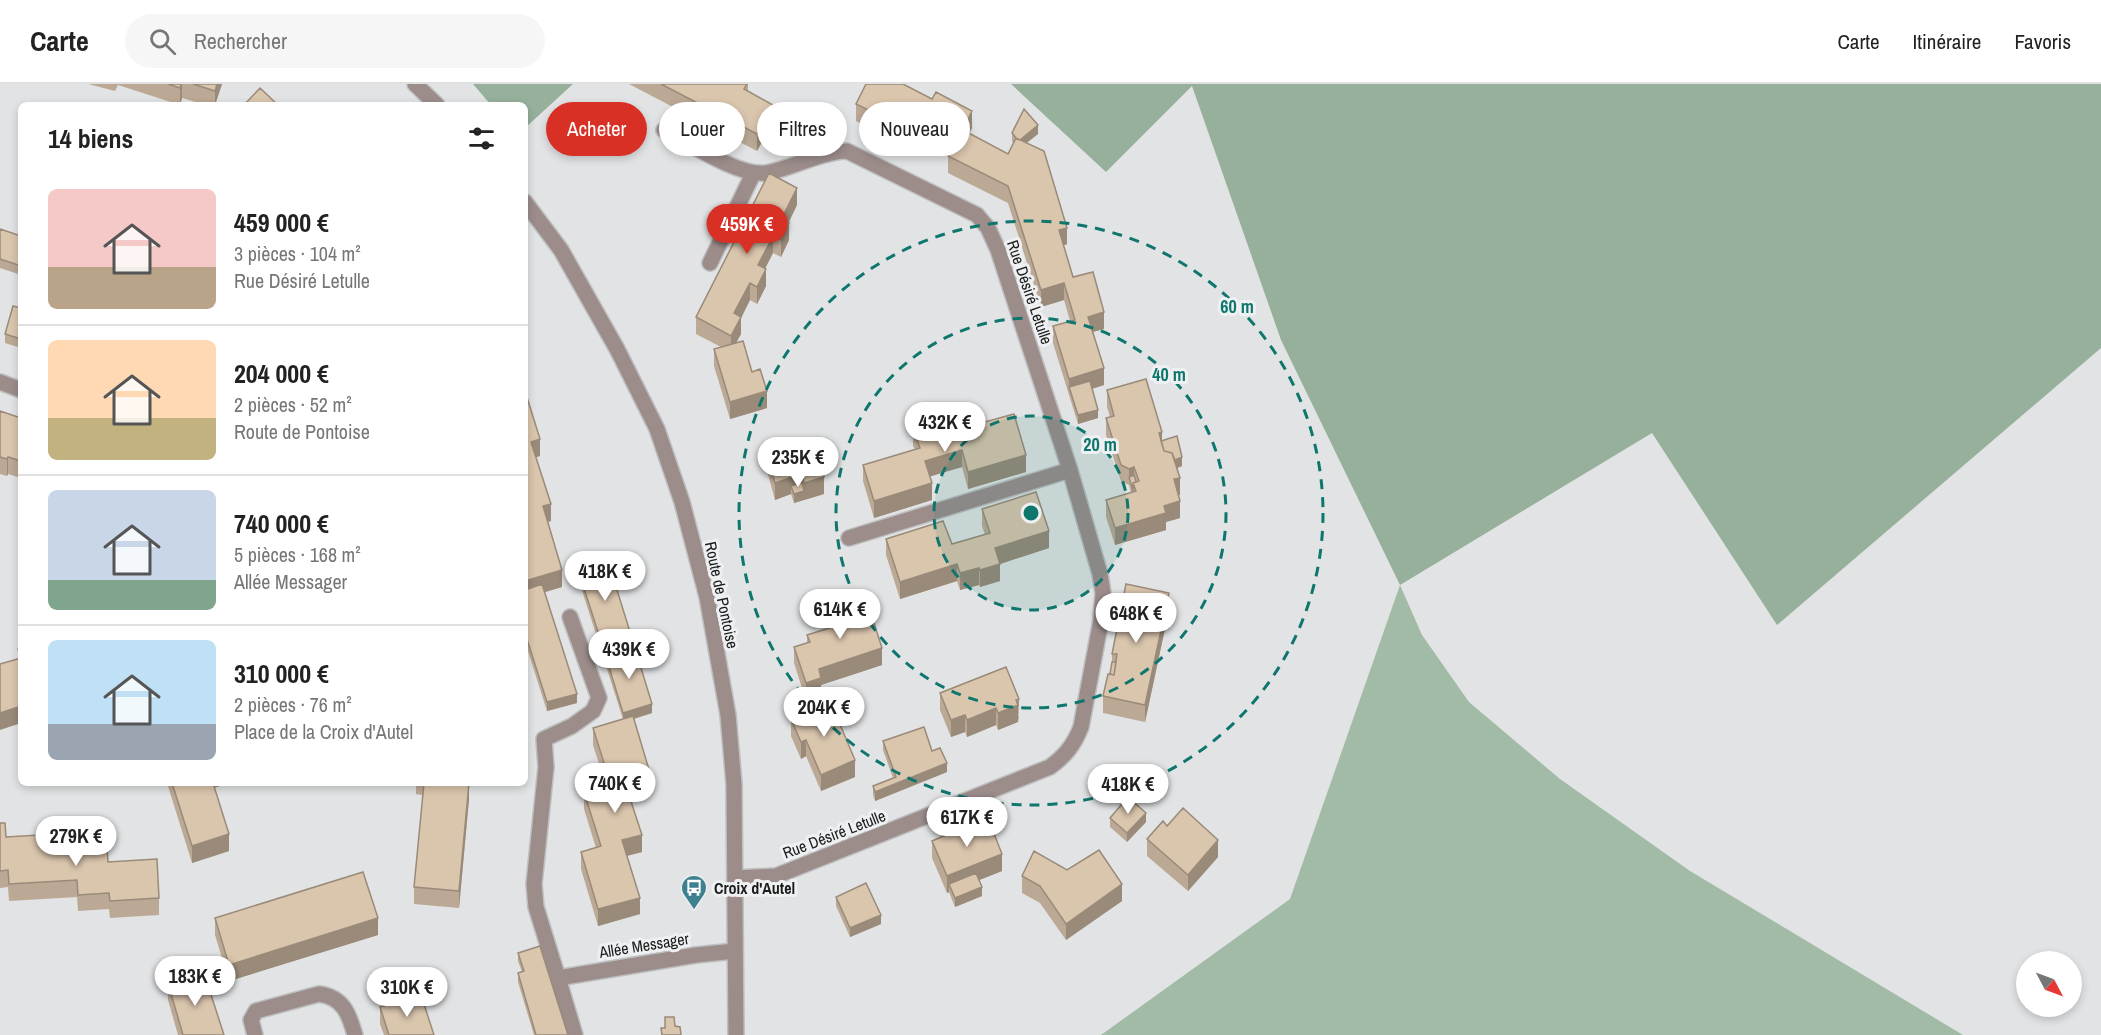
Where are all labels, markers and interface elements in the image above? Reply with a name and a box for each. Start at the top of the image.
search box [125,14,545,68]
text: Carte [30,22,89,60]
icon: search [146,25,179,58]
text: Rechercher [194,26,287,56]
text: Carte [1837,27,1880,56]
text: Itinéraire [1913,27,1981,56]
text: Favoris [2014,27,2071,56]
chip: Acheter [546,102,647,156]
chip: Louer [659,102,745,156]
chip: Filtres [757,102,847,156]
chip: Nouveau [859,102,970,156]
text: 14 biens [48,121,133,156]
icon: filters [465,122,498,155]
pin: 459K € [698,204,796,255]
text: 459 000 € [234,205,329,240]
text: 459K € [721,210,773,237]
icon: home [96,213,168,285]
street label: Rue Désiré Letulle [1002,237,1058,347]
text: 3 pièces · 104 m² [234,240,361,267]
text: Rue Désiré Letulle [234,267,370,294]
text: 60 m [1220,294,1254,319]
text: 204 000 € [234,356,329,391]
text: 40 m [1152,362,1186,387]
icon: home [96,364,168,436]
text: 2 pièces · 52 m² [234,391,352,418]
pin: 432K € [896,402,994,453]
text: 432K € [919,408,971,435]
text: Route de Pontoise [234,418,370,445]
text: 20 m [1083,432,1117,457]
pin: 235K € [749,437,847,488]
text: 235K € [772,443,824,470]
centre of rings [1021,503,1041,523]
text: 740 000 € [234,506,329,541]
icon: home [96,514,168,586]
street label: Route de Pontoise [700,540,744,650]
text: 5 pièces · 168 m² [234,541,361,568]
pin: 418K € [556,551,654,602]
text: 418K € [579,557,631,584]
text: Allée Messager [234,568,347,595]
pin: 614K € [791,589,889,640]
pin: 648K € [1087,593,1185,644]
text: 614K € [814,595,866,622]
text: 648K € [1110,599,1162,626]
pin: 439K € [580,629,678,680]
text: 439K € [603,635,655,662]
text: 310 000 € [234,656,329,691]
icon: home [96,664,168,736]
pin: 204K € [775,687,873,738]
text: 2 pièces · 76 m² [234,691,352,718]
text: 204K € [798,693,850,720]
text: Place de la Croix d'Autel [234,718,413,745]
pin: 740K € [566,763,664,814]
pin: 418K € [1079,764,1177,815]
text: 740K € [589,769,641,796]
text: 418K € [1102,770,1154,797]
pin: 617K € [918,797,1016,848]
text: 617K € [941,803,993,830]
street label: Rue Désiré Letulle [779,804,889,864]
pin: 279K € [27,816,125,867]
text: 279K € [50,822,102,849]
bus stop icon: Croix d'Autel [679,873,709,911]
place label: Croix d'Autel [714,877,795,899]
street label: Allée Messager [597,927,691,963]
north arrow [2016,951,2082,1017]
map controls [2016,951,2082,1017]
pin: 183K € [146,956,244,1007]
text: 183K € [169,962,221,989]
pin: 310K € [358,967,456,1018]
text: 310K € [381,973,433,1000]

